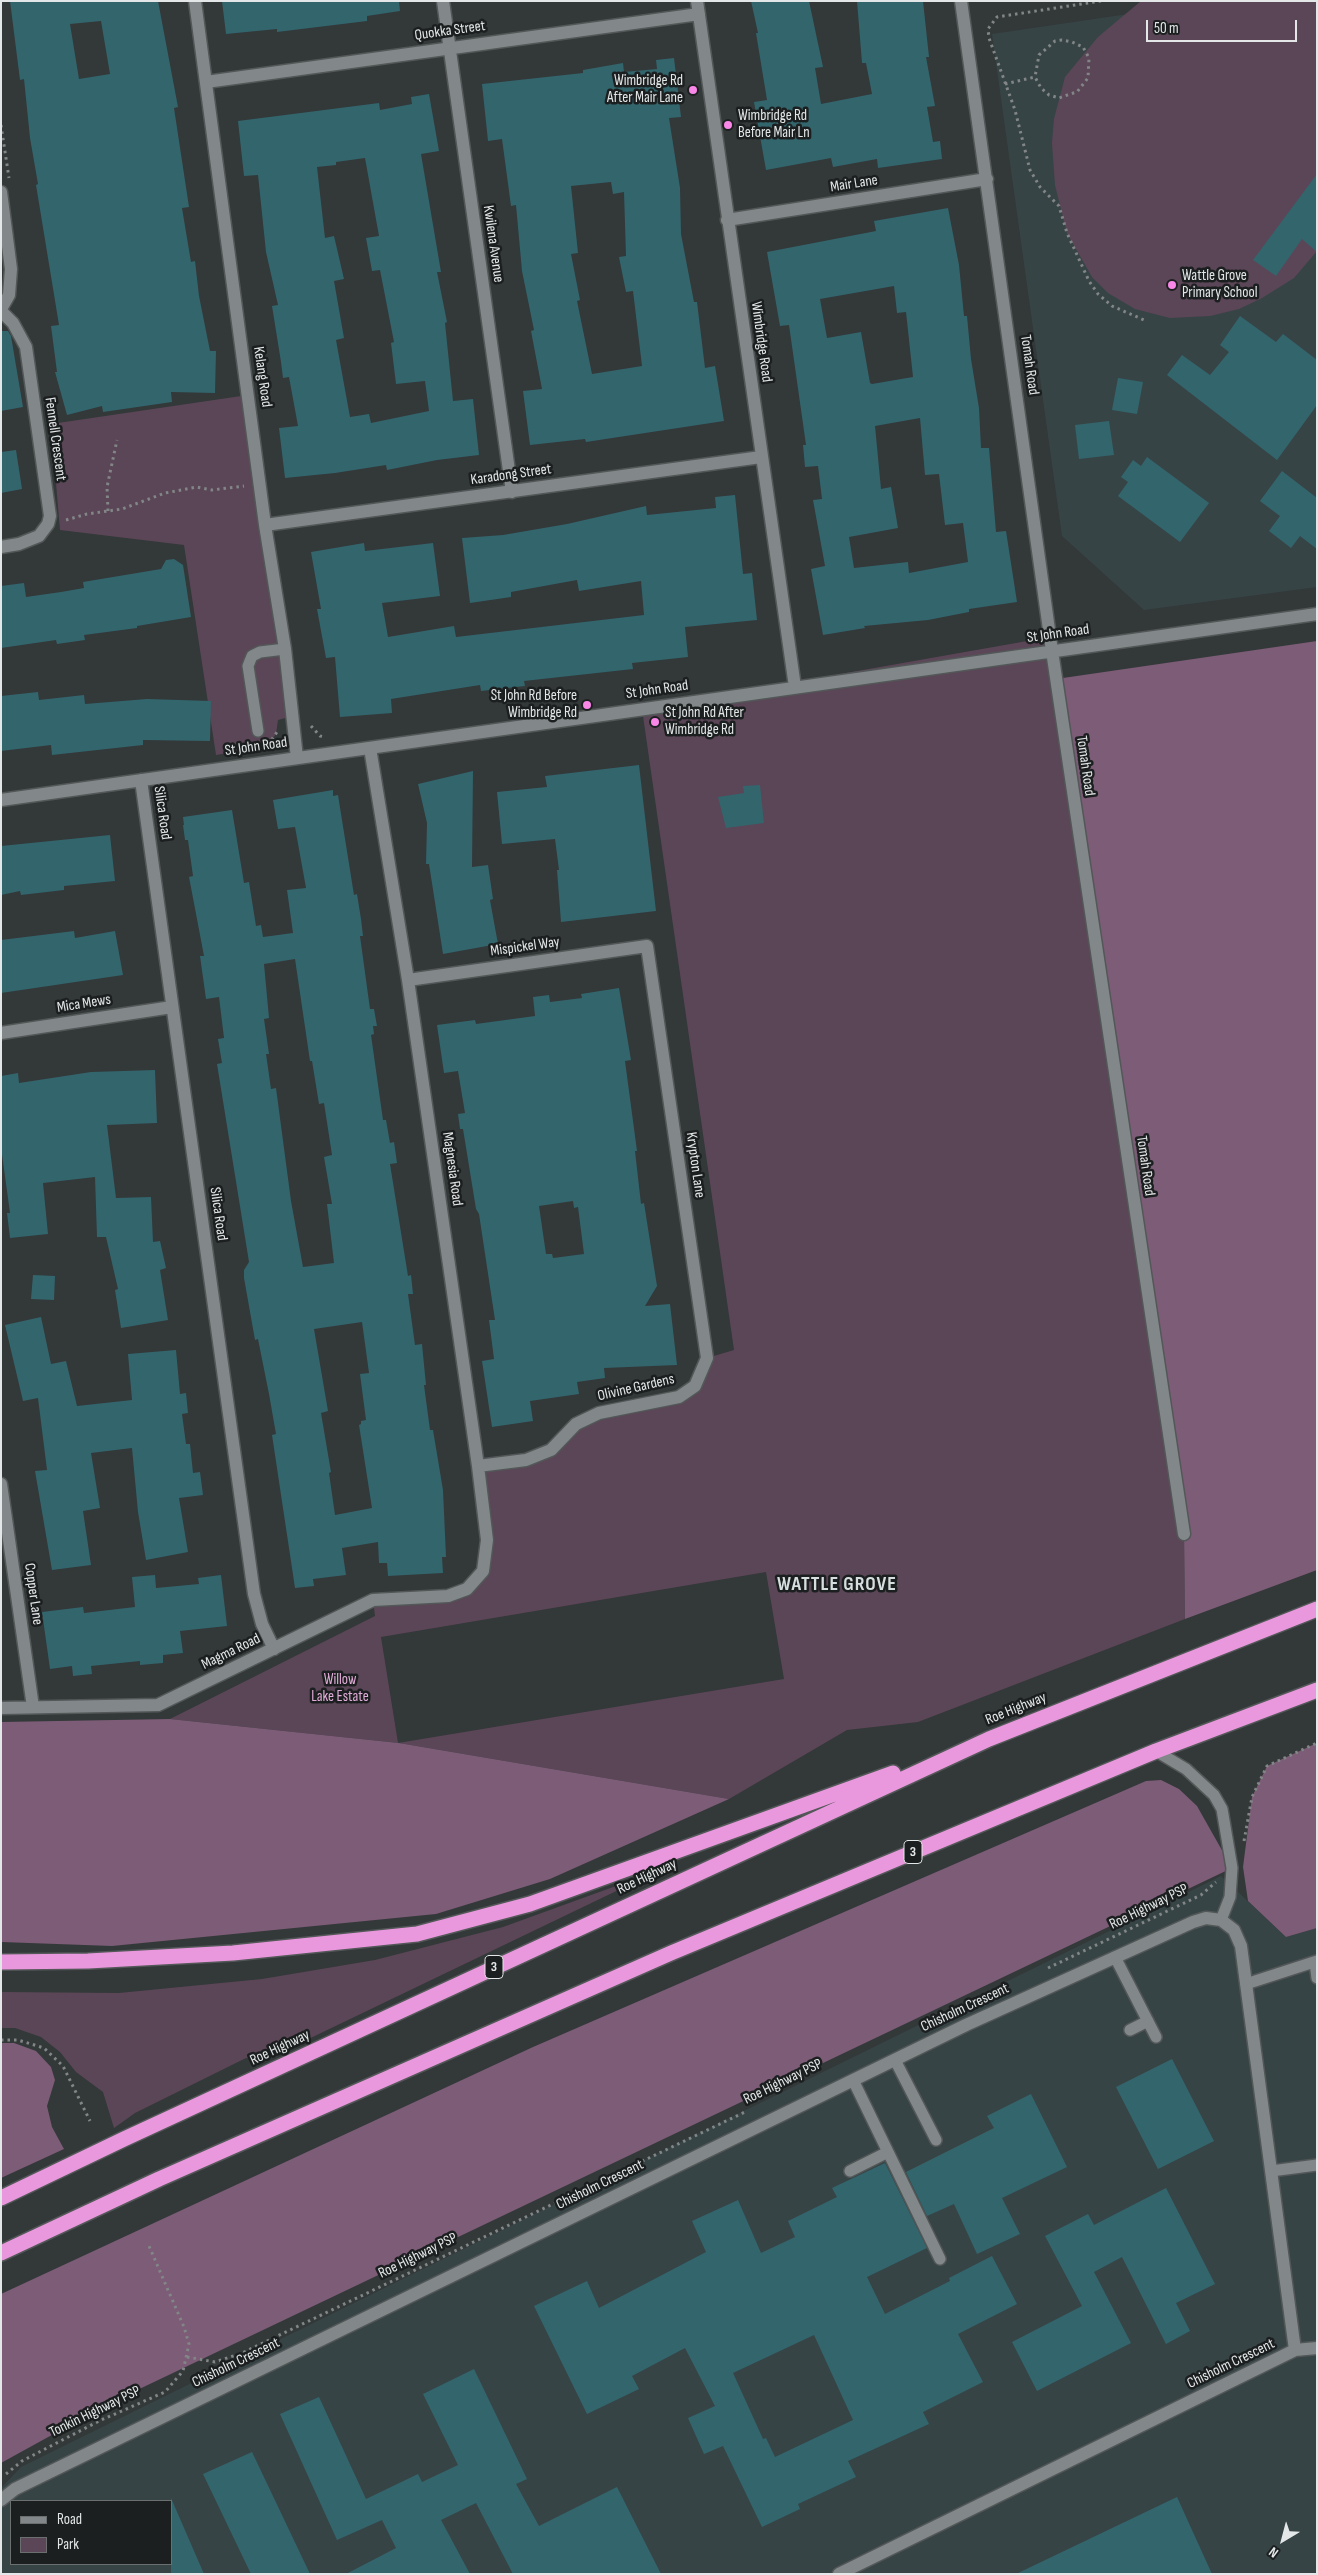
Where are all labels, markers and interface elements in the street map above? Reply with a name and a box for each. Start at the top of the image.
scale bar [1148,10,1299,42]
street label: Quokka Street [414,17,486,45]
text: 50 m [1154,19,1179,38]
place label: Wimbridge Rd After Mair Lane [607,72,683,107]
marker: Wimbridge Rd After Mair Lane [687,84,699,96]
place label: Wimbridge Rd Before Mair Ln [738,107,810,142]
marker: Wimbridge Rd Before Mair Ln [722,119,734,131]
street label: Mair Lane [829,171,879,197]
street label: Kwilena Avenue [479,204,507,284]
place label: Wattle Grove Primary School [1182,267,1258,302]
marker: Wattle Grove Primary School [1166,279,1178,291]
street label: Wimbridge Road [746,301,776,383]
street label: Tomah Road [1016,334,1042,396]
street label: Kelang Road [249,346,275,408]
street label: Fennell Crescent [40,396,70,482]
street label: Karadong Street [470,460,552,490]
street label: St John Road [1026,621,1090,647]
street label: St John Road [625,677,689,703]
place label: St John Rd Before Wimbridge Rd [491,687,577,722]
marker: St John Rd Before Wimbridge Rd [581,699,593,711]
place label: St John Rd After Wimbridge Rd [665,704,744,739]
marker: St John Rd After Wimbridge Rd [649,716,661,728]
street label: St John Road [224,734,288,760]
street label: Tomah Road [1072,735,1098,797]
street label: Silica Road [149,785,175,841]
street label: Mispickel Way [489,933,561,961]
street label: Mica Mews [56,991,112,1017]
street label: Magnesia Road [438,1131,466,1207]
street label: Krypton Lane [681,1131,709,1199]
street label: Tomah Road [1132,1135,1158,1197]
street label: Silica Road [205,1186,231,1242]
street label: Olivine Gardens [596,1370,676,1406]
street label: Copper Lane [20,1562,46,1626]
district label: WATTLE GROVE [776,1573,898,1597]
street label: Magma Road [199,1630,263,1674]
park label: Willow Lake Estate [311,1671,369,1706]
street label: Roe Highway [983,1689,1049,1729]
road number: 3 [904,1840,922,1864]
street label: Roe Highway [614,1855,680,1899]
street label: Roe Highway PSP [1107,1880,1191,1934]
road number: 3 [485,1955,503,1978]
street label: Chisholm Crescent [918,1980,1012,2036]
street label: Roe Highway [247,2026,313,2070]
street label: Roe Highway PSP [741,2055,825,2109]
street label: Chisholm Crescent [553,2156,647,2214]
street label: Roe Highway PSP [376,2229,460,2283]
street label: Chisholm Crescent [189,2334,283,2392]
street label: Chisholm Crescent [1184,2335,1278,2393]
street label: Tonkin Highway PSP [47,2382,143,2442]
legend [10,2500,172,2565]
text: Road [57,2510,82,2529]
north arrow [1258,2515,1308,2565]
text: Park [57,2535,79,2554]
text: N [1266,2543,1282,2561]

